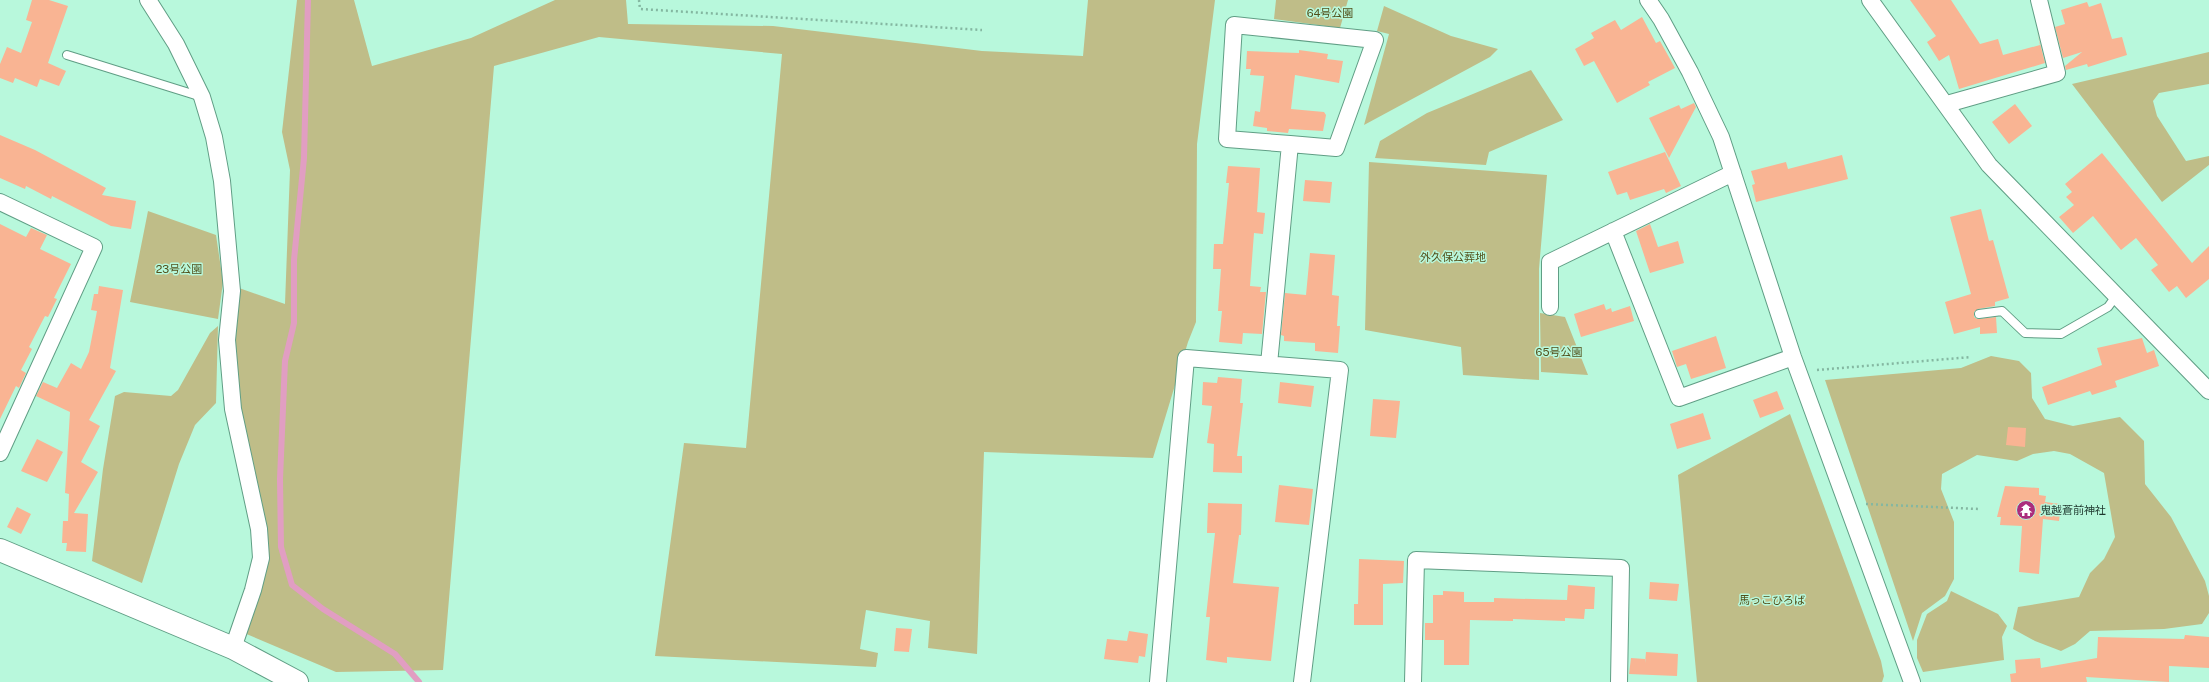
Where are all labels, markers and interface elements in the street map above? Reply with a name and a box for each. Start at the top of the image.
park label: 64号公園 [1307,7,1353,19]
park label: 外久保公葬地 [1420,251,1486,263]
park label: 23号公園 [156,263,202,275]
park label: 65号公園 [1536,346,1582,358]
temple icon: 鬼越蒼前神社 [2015,499,2037,521]
place label: 鬼越蒼前神社 [2040,504,2106,516]
park label: 馬っこひろば [1739,594,1805,606]

